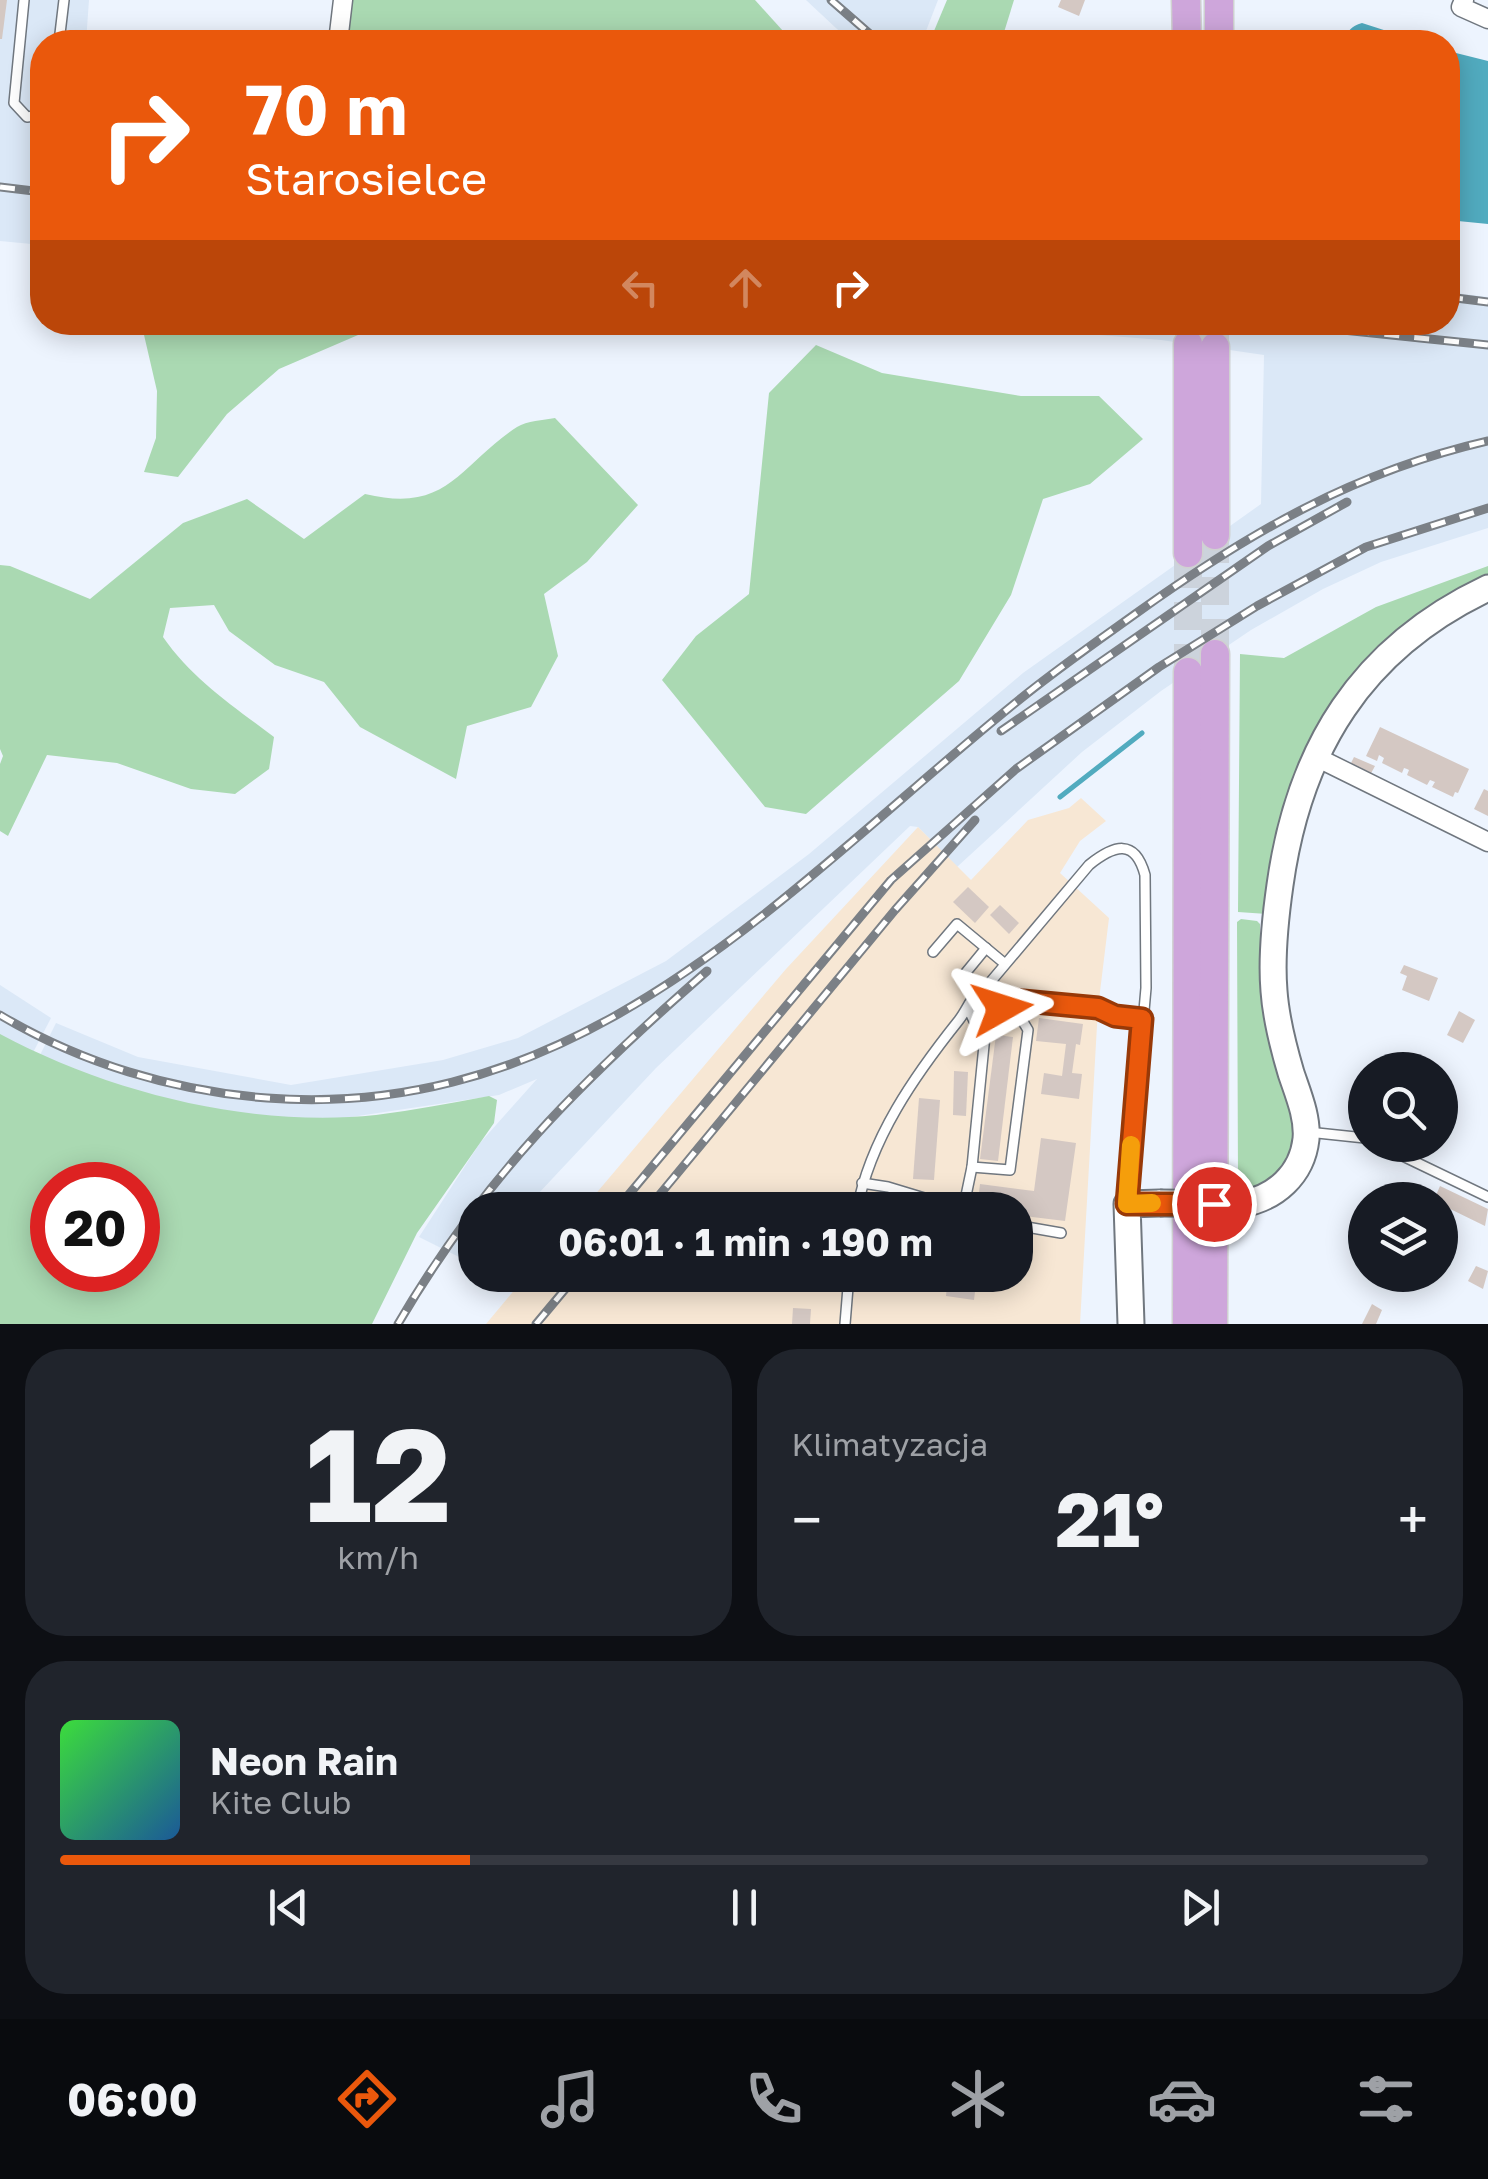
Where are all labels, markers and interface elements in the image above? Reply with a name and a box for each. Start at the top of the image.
text: 70 m [245,66,407,150]
icon: right [80,70,210,200]
text: Starosielce [245,151,487,205]
icon: left [613,260,668,315]
icon: ahead [718,260,773,315]
icon: right [823,260,878,315]
position arrow [950,956,1054,1060]
map controls [1348,1052,1458,1292]
button: search [1348,1052,1458,1162]
speed limit sign: 20 [30,1162,160,1292]
pin [1172,1162,1257,1247]
icon: arrive [1187,1177,1242,1232]
button: layers [1348,1182,1458,1292]
text: 06:01 · 1 min · 190 m [558,1219,933,1264]
text: 12 [305,1395,451,1551]
text: Klimatyzacja [792,1425,988,1463]
text: 21° [1055,1473,1164,1564]
text: − [792,1486,822,1552]
text: + [1398,1486,1428,1552]
text: km/h [338,1538,419,1576]
text: Neon Rain [210,1738,398,1783]
text: Kite Club [210,1783,351,1821]
icon: previous [261,1880,316,1935]
icon: pause [717,1880,772,1935]
icon: next [1173,1880,1228,1935]
icon: directions [332,2064,402,2134]
icon: music [535,2064,605,2134]
icon: phone [739,2064,809,2134]
icon: climate [943,2064,1013,2134]
icon: car [1147,2064,1217,2134]
icon: filters [1351,2064,1421,2134]
text: 06:00 [67,2072,198,2126]

